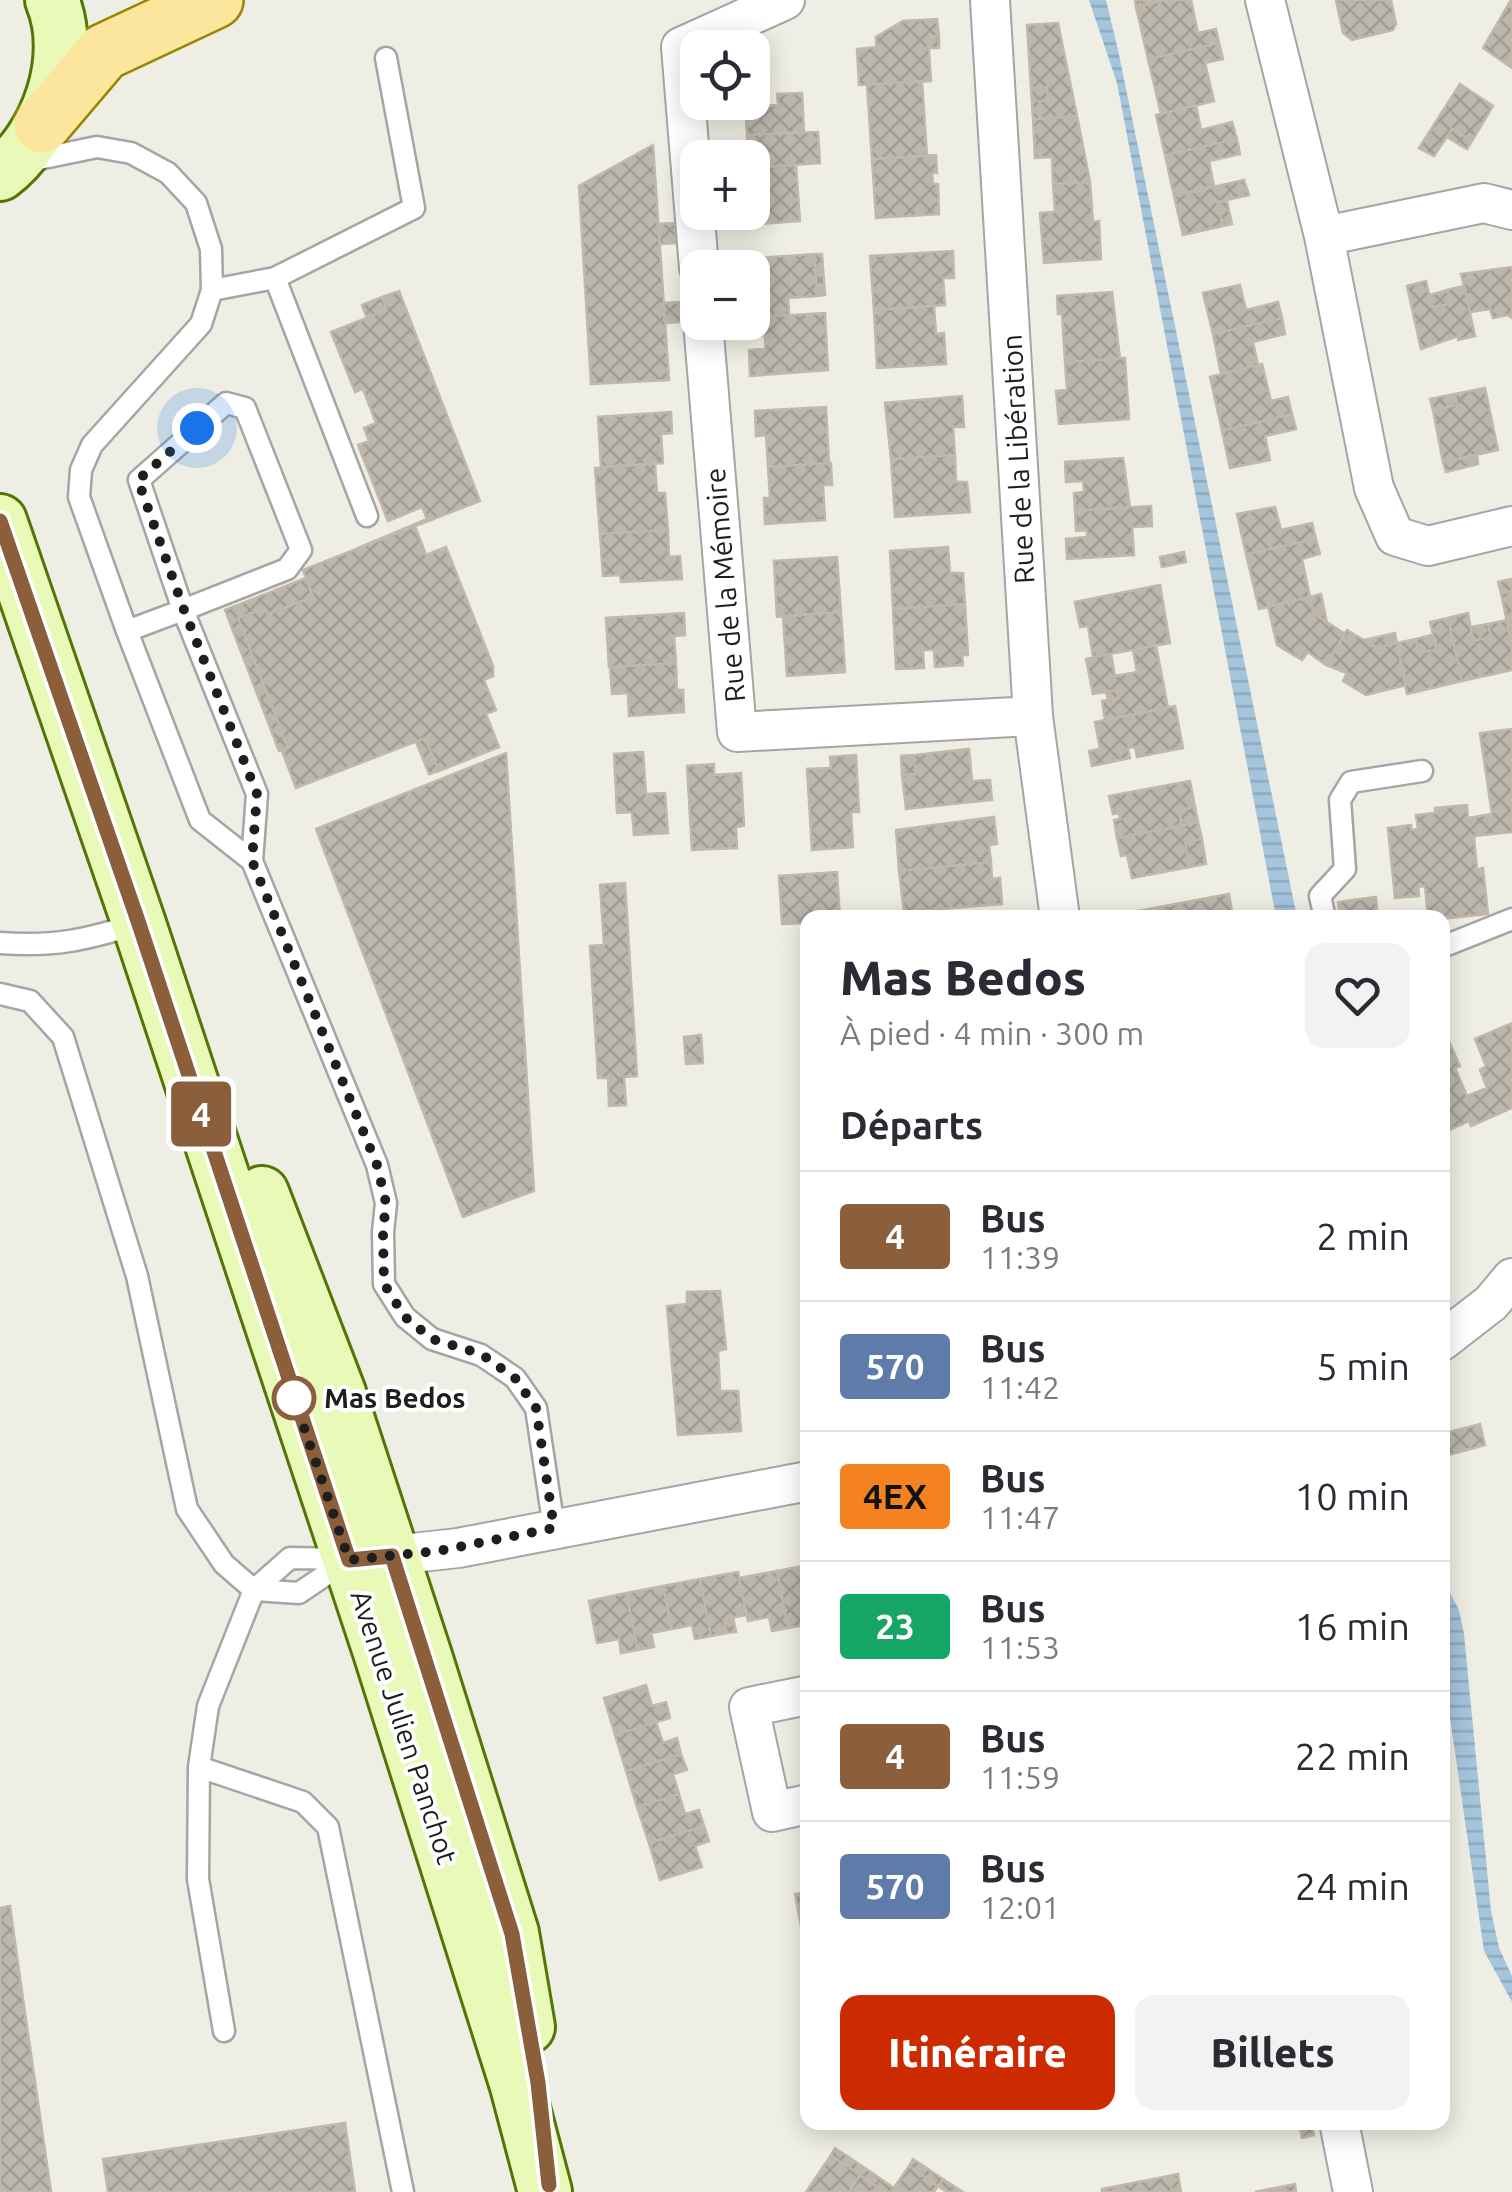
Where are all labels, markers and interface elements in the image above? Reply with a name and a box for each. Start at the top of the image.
map controls [680,30,770,340]
button: locate [680,30,770,120]
button: + [680,140,770,230]
button: − [680,250,770,340]
street label: Rue de la Libération [995,333,1040,585]
your location [172,403,222,453]
street label: Rue de la Mémoire [699,467,750,703]
button: heart [1305,943,1410,1048]
text: Mas Bedos [840,950,1086,1004]
text: À pied · 4 min · 300 m [840,1015,1144,1051]
line badge: 4 [168,1082,234,1146]
text: 4 [191,1094,211,1134]
text: Départs [840,1104,983,1146]
text: Bus [980,1197,1045,1239]
text: 2 min [1316,1215,1410,1257]
text: 4 [885,1216,905,1256]
text: 11:39 [980,1239,1060,1275]
text: Bus [980,1327,1045,1369]
text: 5 min [1316,1345,1410,1387]
text: 570 [865,1346,925,1386]
text: 11:42 [980,1369,1060,1405]
marker: Mas Bedos [273,1377,315,1419]
place label: Mas Bedos [324,1382,466,1413]
text: Bus [980,1457,1045,1499]
text: 10 min [1295,1475,1410,1517]
text: 4EX [863,1476,927,1516]
text: 11:47 [980,1499,1060,1535]
street label: Avenue Julien Panchot [346,1586,463,1868]
text: Bus [980,1587,1045,1629]
text: 16 min [1295,1605,1410,1647]
text: 23 [875,1606,915,1646]
text: 11:53 [980,1629,1060,1665]
text: Bus [980,1717,1045,1759]
text: 22 min [1295,1735,1410,1777]
text: 4 [885,1736,905,1776]
text: 11:59 [980,1759,1060,1795]
text: Bus [980,1847,1045,1889]
text: 24 min [1295,1865,1410,1907]
text: 570 [865,1866,925,1906]
text: 12:01 [980,1889,1060,1925]
button: Itinéraire [840,1995,1115,2110]
button: Billets [1135,1995,1410,2110]

